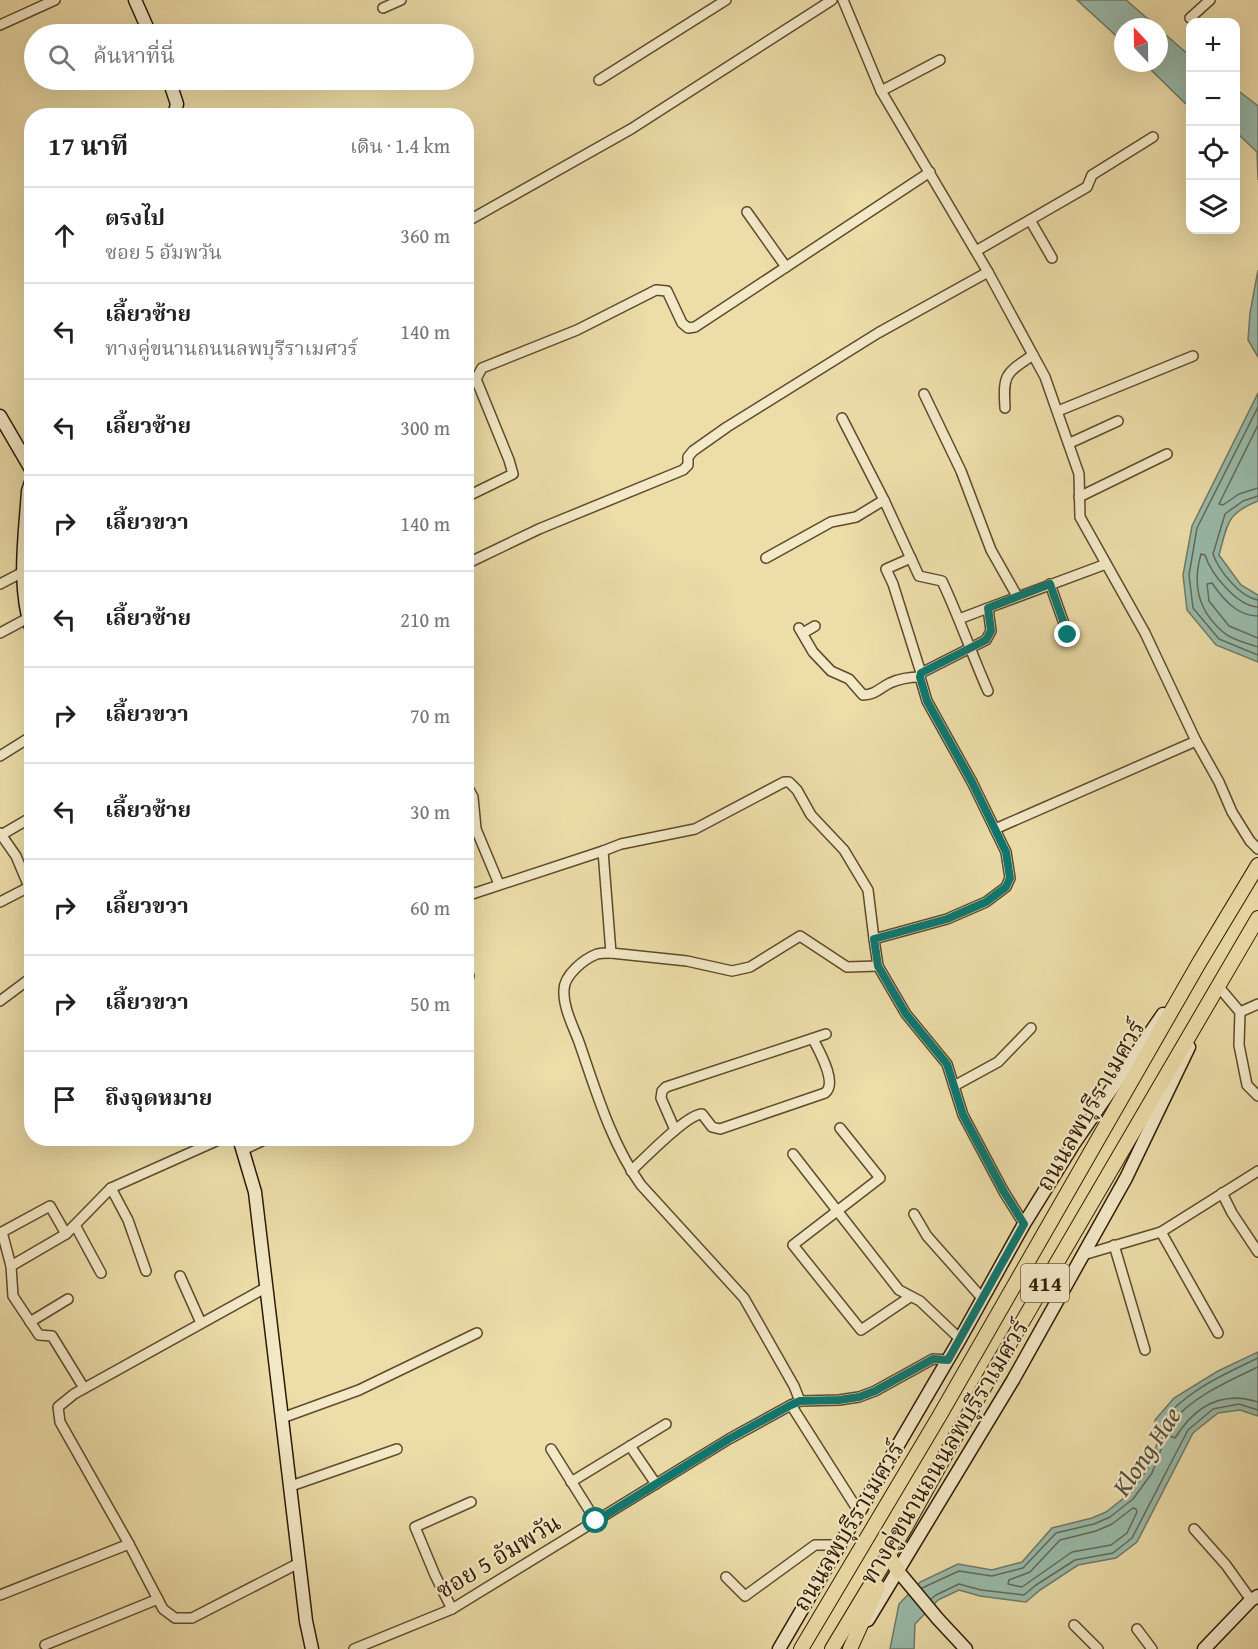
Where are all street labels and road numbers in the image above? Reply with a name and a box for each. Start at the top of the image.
street label: ถนนลพบุรีราเมศวร์ [1027,1013,1153,1197]
road number: 414 [1021,1264,1069,1302]
street label: ทางคู่ขนานถนนลพบุรีราเมศวร์ [851,1313,1037,1591]
street label: ถนนลพบุรีราเมศวร์ [783,1434,913,1618]
street label: ซอย 5 อัมพวัน [429,1505,567,1607]

